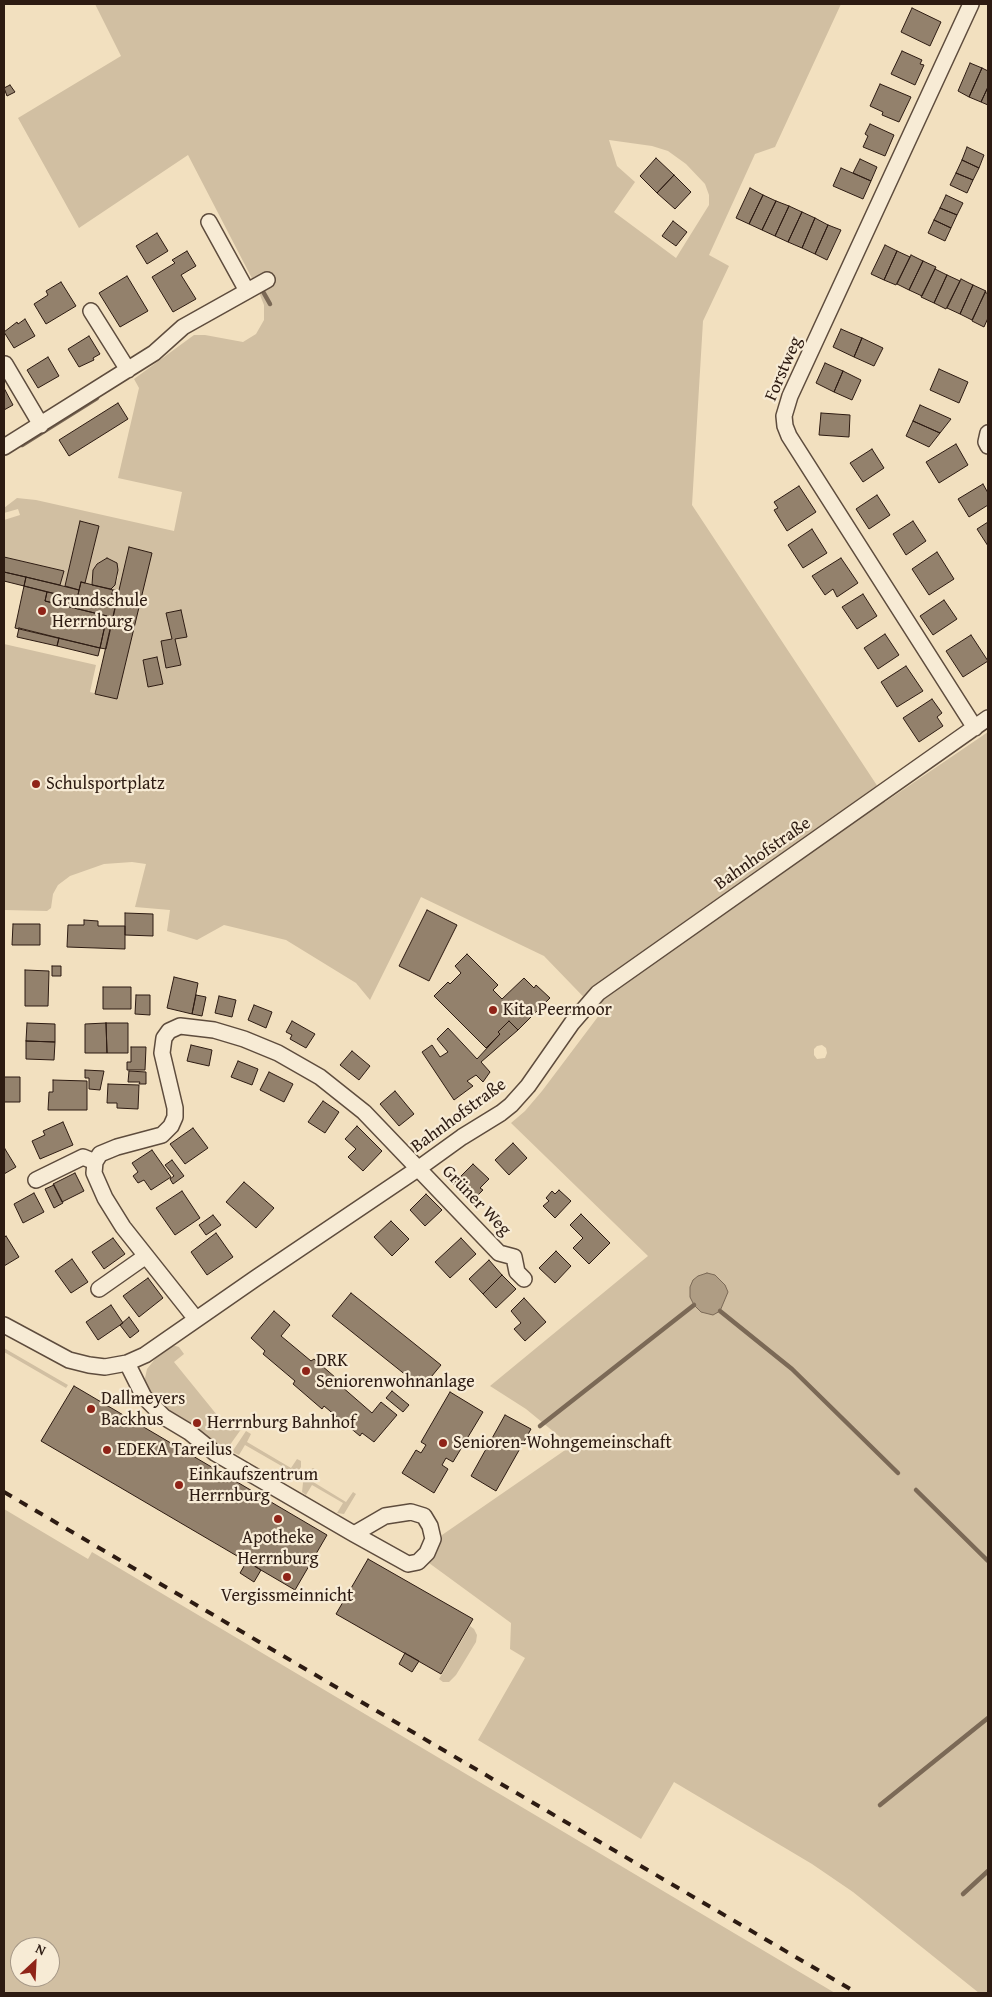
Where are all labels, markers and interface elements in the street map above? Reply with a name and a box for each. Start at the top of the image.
street label: Forstweg [761,333,807,405]
place label: Grundschule Herrnburg [52,590,148,632]
marker: Grundschule Herrnburg [36,605,48,617]
place label: Schulsportplatz [46,773,165,795]
marker: Schulsportplatz [30,778,42,790]
street label: Bahnhofstraße [711,813,815,895]
place label: Kita Peermoor [503,999,612,1021]
marker: Kita Peermoor [487,1004,499,1016]
street label: Bahnhofstraße [407,1074,511,1158]
street label: Grüner Weg [437,1161,515,1241]
place label: DRK Seniorenwohnanlage [316,1350,475,1392]
marker: DRK Seniorenwohnanlage [300,1365,312,1377]
place label: Dallmeyers Backhus [101,1388,185,1430]
marker: Dallmeyers Backhus [85,1403,97,1415]
place label: Herrnburg Bahnhof [207,1412,356,1434]
marker: Herrnburg Bahnhof [191,1417,203,1429]
place label: Senioren-Wohngemeinschaft [453,1432,672,1454]
marker: Senioren-Wohngemeinschaft [437,1437,449,1449]
place label: EDEKA Tareilus [117,1439,232,1461]
marker: EDEKA Tareilus [101,1444,113,1456]
place label: Einkaufszentrum Herrnburg [189,1464,318,1506]
marker: Einkaufszentrum Herrnburg [173,1479,185,1491]
marker: Apotheke Herrnburg [272,1513,284,1525]
place label: Apotheke Herrnburg [238,1527,318,1570]
marker: Vergissmeinnicht [281,1571,293,1583]
place label: Vergissmeinnicht [221,1585,353,1607]
north arrow [10,1937,60,1987]
text: N [32,1938,49,1960]

